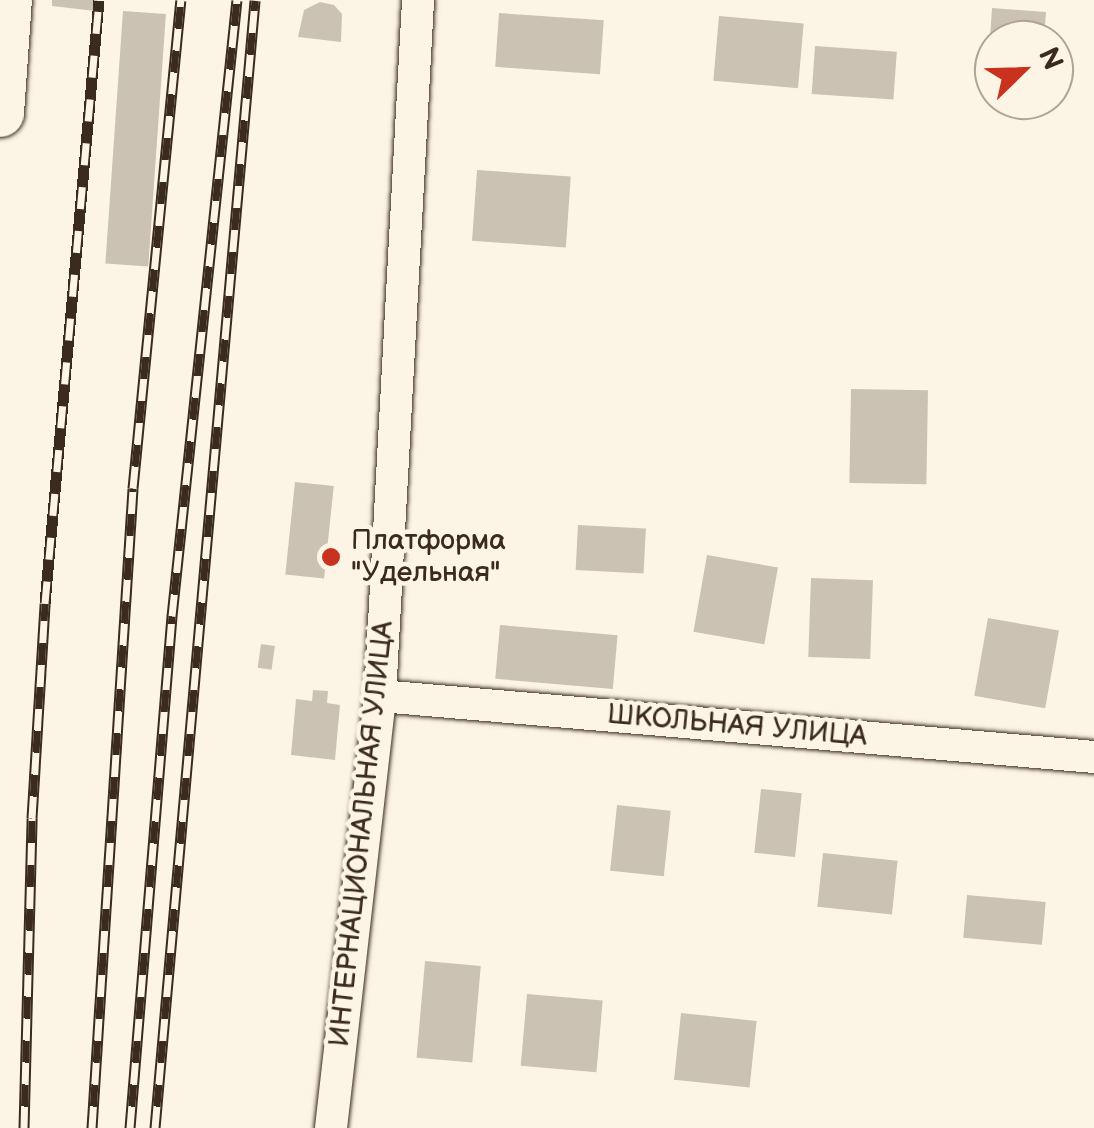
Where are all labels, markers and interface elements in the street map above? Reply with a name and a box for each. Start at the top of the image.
north arrow [974,20,1074,120]
text: N [1031,43,1070,75]
place label: Платформа "Удельная" [351,524,506,590]
marker: Платформа "Удельная" [320,546,342,568]
street label: ИНТЕРНАЦИОНАЛЬНАЯ УЛИЦА [323,619,401,1049]
street label: ШКОЛЬНАЯ УЛИЦА [606,698,868,754]

